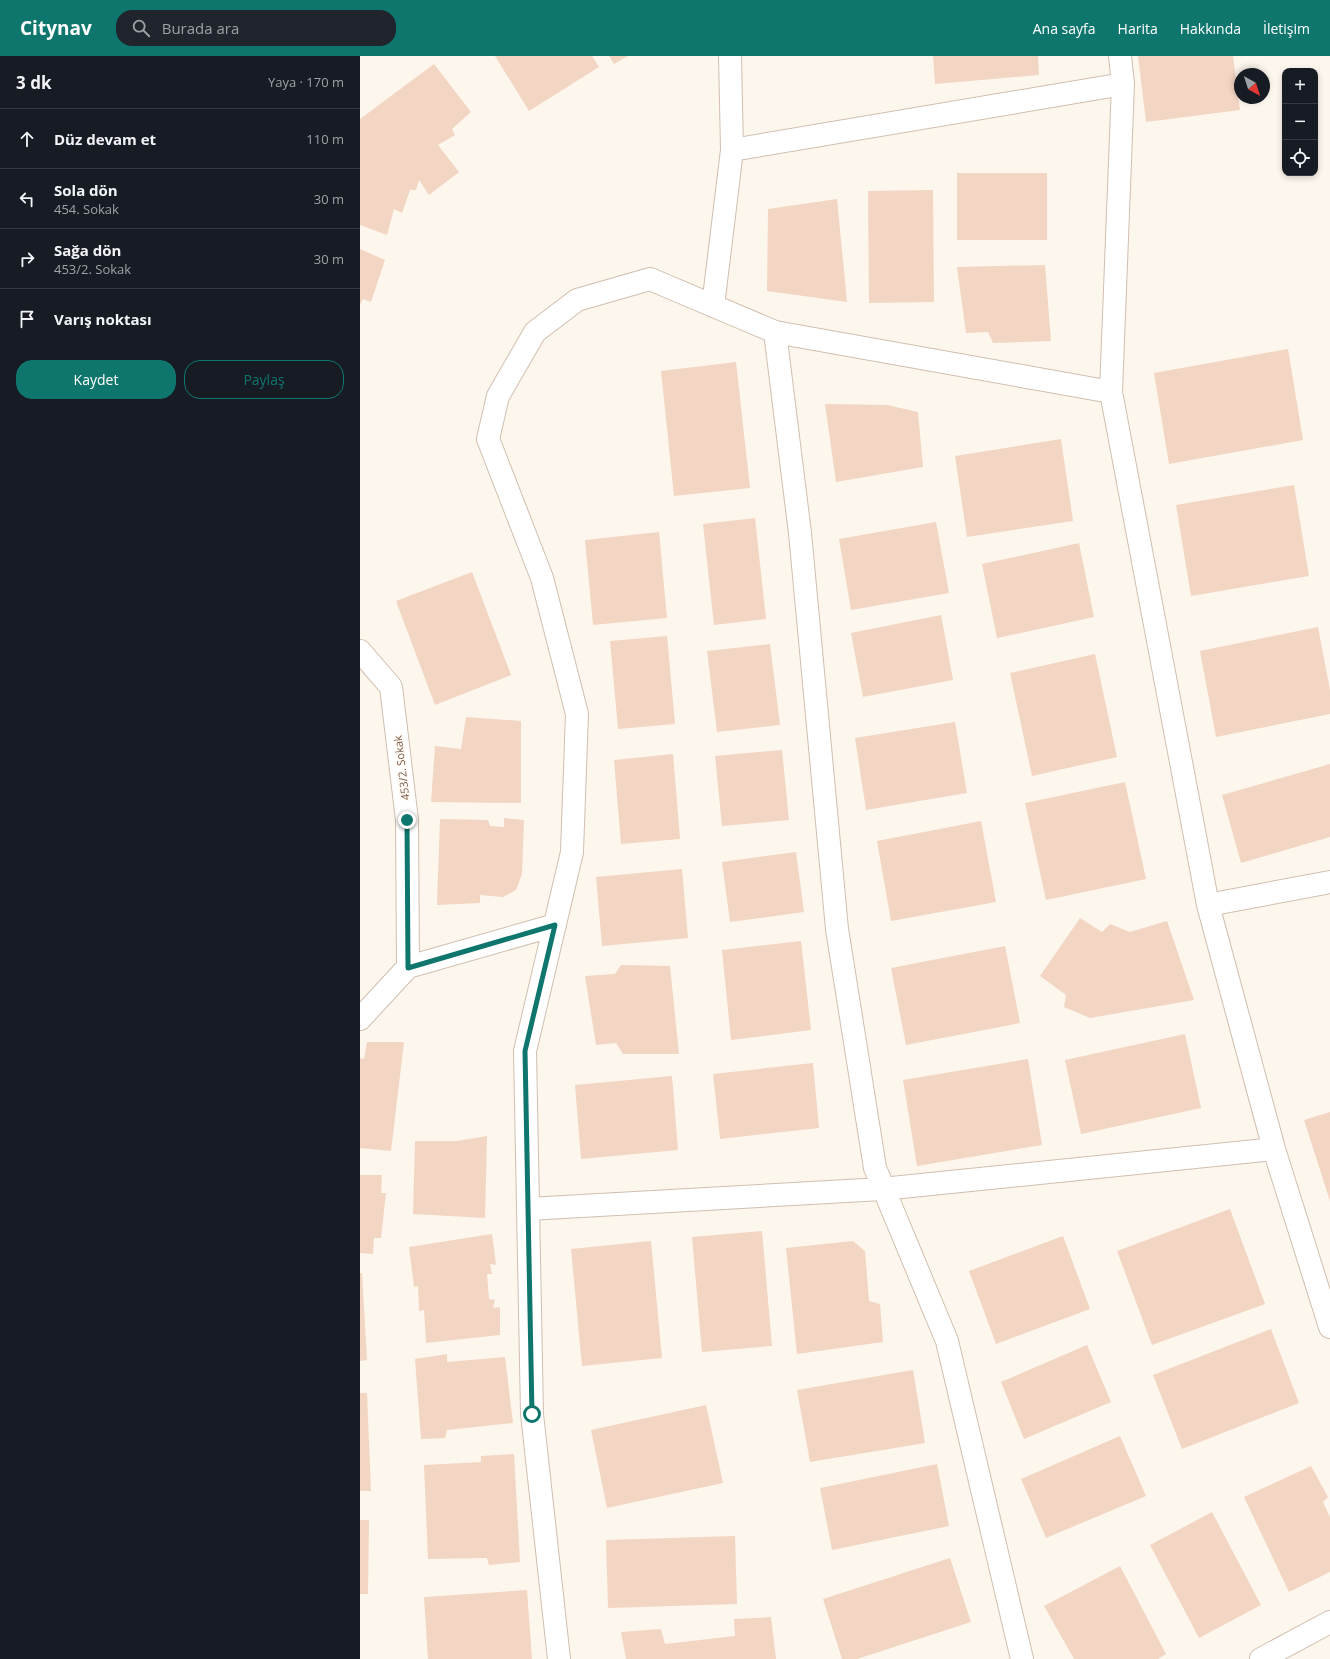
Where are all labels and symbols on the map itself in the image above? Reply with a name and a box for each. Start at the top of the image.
north arrow [1234,68,1270,104]
street label: 453/2. Sokak [390,734,412,801]
route end [398,811,416,829]
route start [523,1405,541,1423]

